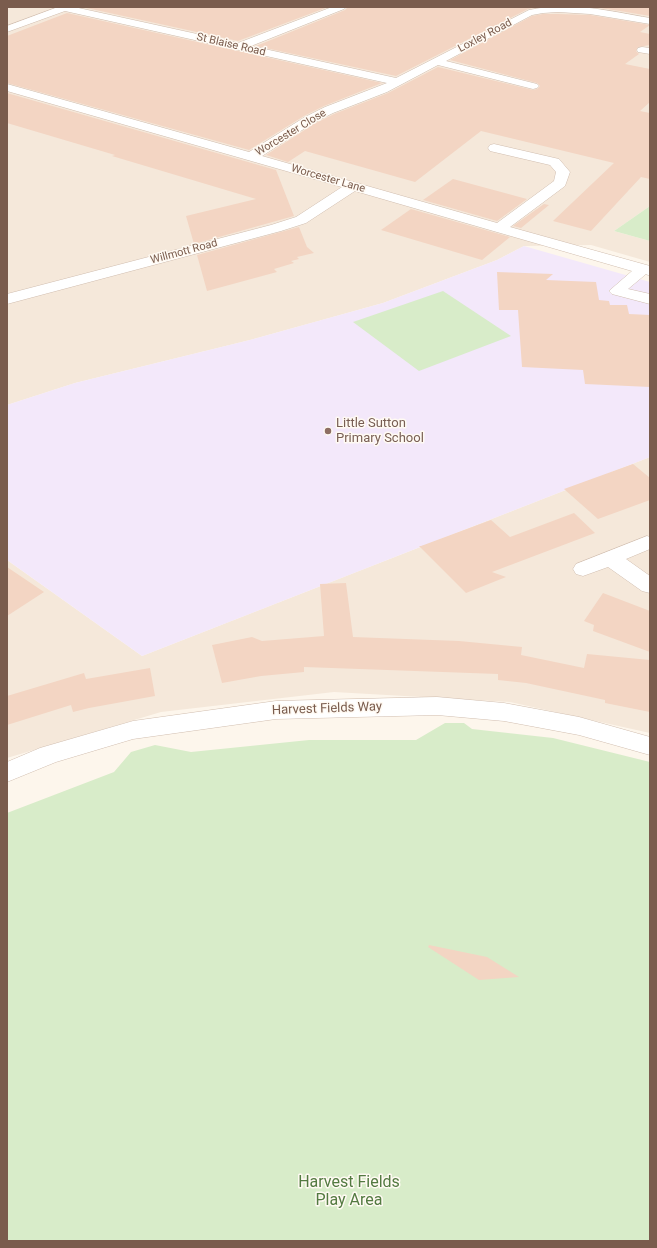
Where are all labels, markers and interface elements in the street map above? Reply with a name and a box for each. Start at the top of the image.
street label: Loxley Road [456,16,514,56]
street label: St Blaise Road [195,31,267,59]
street label: Worcester Close [253,107,329,159]
street label: Worcester Lane [289,162,367,196]
street label: Willmott Road [149,237,219,267]
place label: Little Sutton Primary School [336,416,424,447]
marker: Little Sutton Primary School [323,426,333,436]
street label: Harvest Fields Way [272,699,382,719]
park label: Harvest Fields Play Area [298,1173,400,1211]

